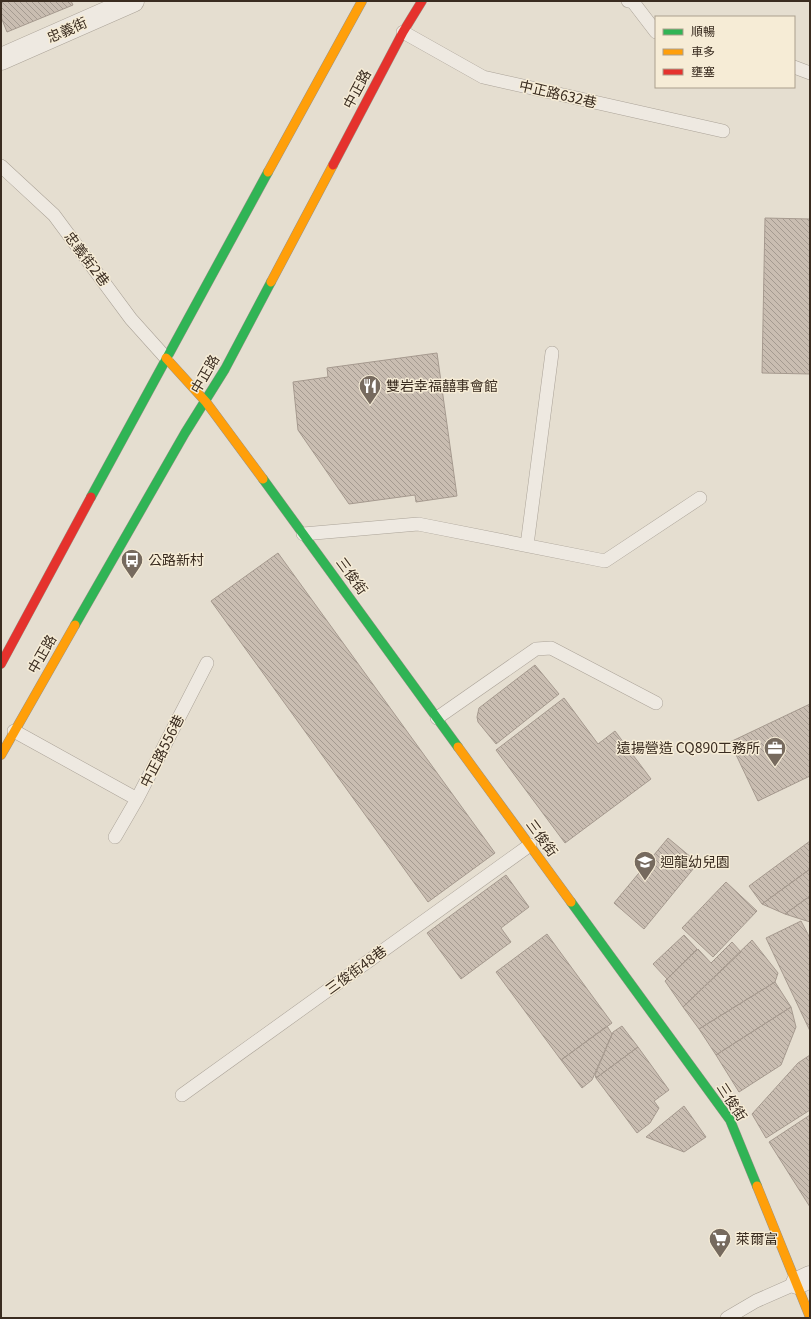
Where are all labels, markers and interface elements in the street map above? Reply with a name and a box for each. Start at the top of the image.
street label: 忠義街 [43,11,90,47]
legend [655,16,795,88]
text: 順暢 [691,22,715,39]
text: 車多 [691,42,715,59]
text: 壅塞 [691,62,715,79]
street label: 中正路 [337,65,375,112]
street label: 中正路632巷 [517,74,599,112]
street label: 忠義街2巷 [61,227,115,290]
street label: 中正路 [185,350,223,397]
restaurant icon: 雙岩幸福囍事會館 [357,373,383,406]
place label: 雙岩幸福囍事會館 [386,375,498,395]
bus stop icon: 公路新村 [119,547,145,580]
place label: 公路新村 [148,549,204,569]
street label: 三俊街 [332,553,373,598]
street label: 中正路 [22,630,60,677]
street label: 中正路556巷 [134,711,188,790]
office icon: 遠揚營造 CQ890工務所 [762,735,788,768]
place label: 遠揚營造 CQ890工務所 [617,737,760,757]
street label: 三俊街 [522,815,563,860]
school or university icon: 迴龍幼兒園 [632,849,658,882]
place label: 迴龍幼兒園 [660,851,730,871]
street label: 三俊街48巷 [321,940,390,998]
street label: 三俊街 [713,1078,753,1125]
supermarket icon: 萊爾富 [707,1226,733,1259]
place label: 萊爾富 [736,1228,778,1248]

